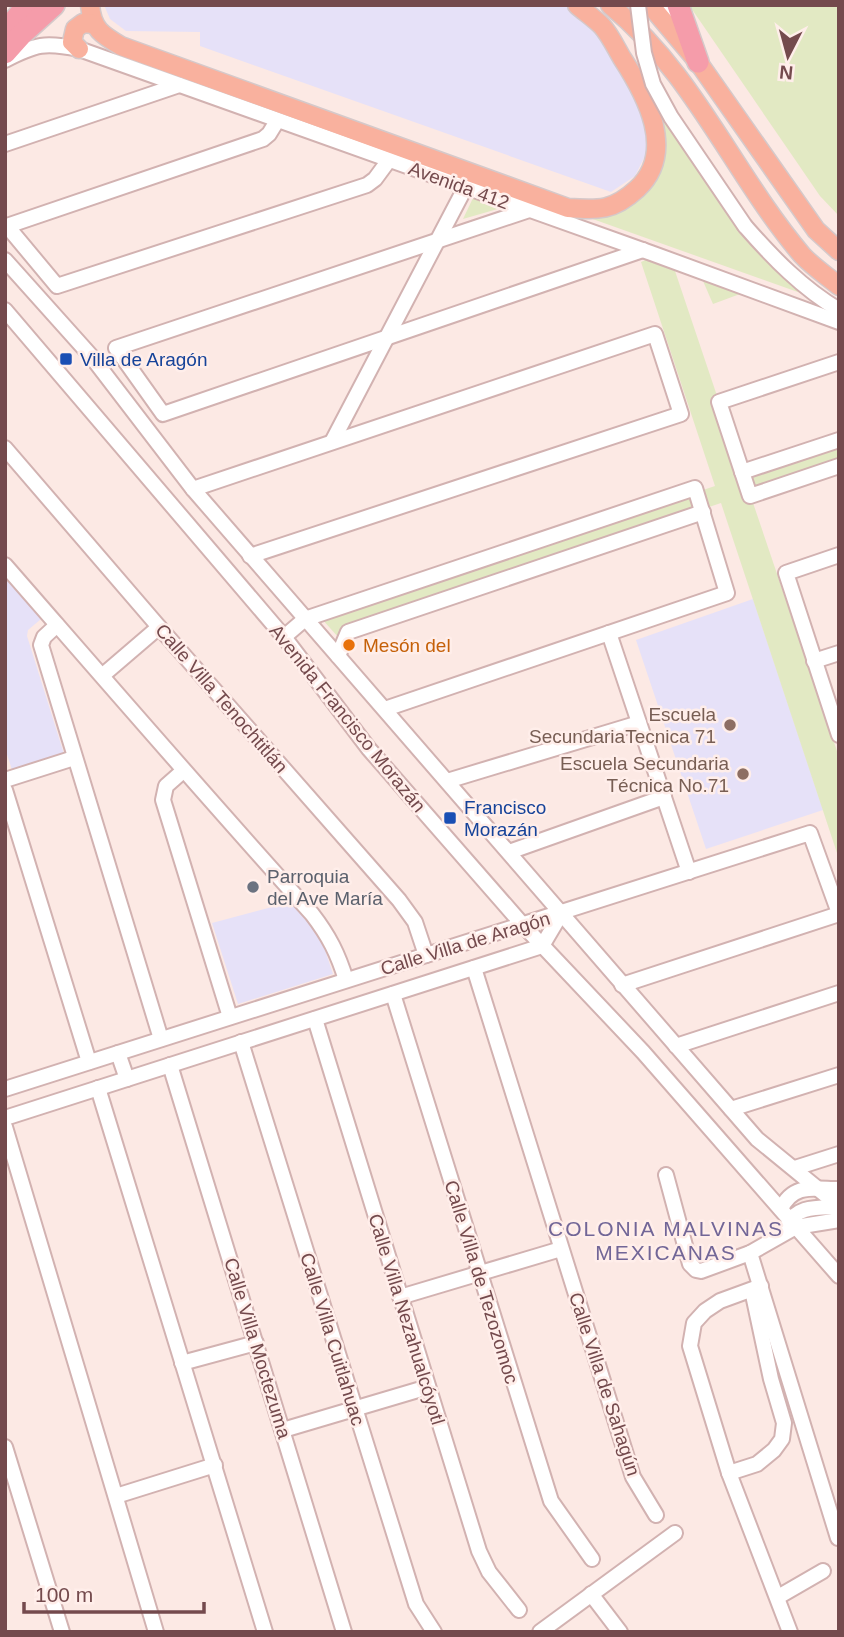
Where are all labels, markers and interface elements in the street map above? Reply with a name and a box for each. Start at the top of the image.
north arrow [753,21,823,91]
text: N [778,61,794,84]
street label: Avenida 412 [406,158,512,213]
place label: Villa de Aragón [80,349,207,370]
marker: Villa de Aragón [58,351,74,367]
street label: Calle Villa Tenochtitlán [151,620,292,777]
street label: Avenida Francisco Morazán [265,620,430,816]
place label: Mesón del [363,635,451,656]
marker: Mesón del [341,637,357,653]
place label: Escuela SecundariaTecnica 71 [529,704,716,747]
marker: Escuela SecundariaTecnica 71 [722,717,738,733]
place label: Escuela Secundaria Técnica No.71 [560,753,729,796]
marker: Escuela Secundaria Técnica No.71 [735,766,751,782]
place label: Francisco Morazán [464,797,546,840]
marker: Francisco Morazán [442,810,458,826]
place label: Parroquia del Ave María [267,866,383,909]
marker: Parroquia del Ave María [245,879,261,895]
street label: Calle Villa de Aragón [378,908,552,979]
street label: Calle Villa de Tezozomoc [441,1178,522,1386]
street label: Calle Villa Nezahualcóyotl [364,1211,449,1427]
district label: COLONIA MALVINAS MEXICANAS [548,1217,784,1264]
street label: Calle Villa Cuitlahuac [296,1250,369,1428]
street label: Calle Villa Moctezuma [220,1255,295,1441]
street label: Calle Villa de Sahagún [565,1290,644,1479]
scale bar [24,1570,205,1614]
text: 100 m [35,1583,93,1606]

